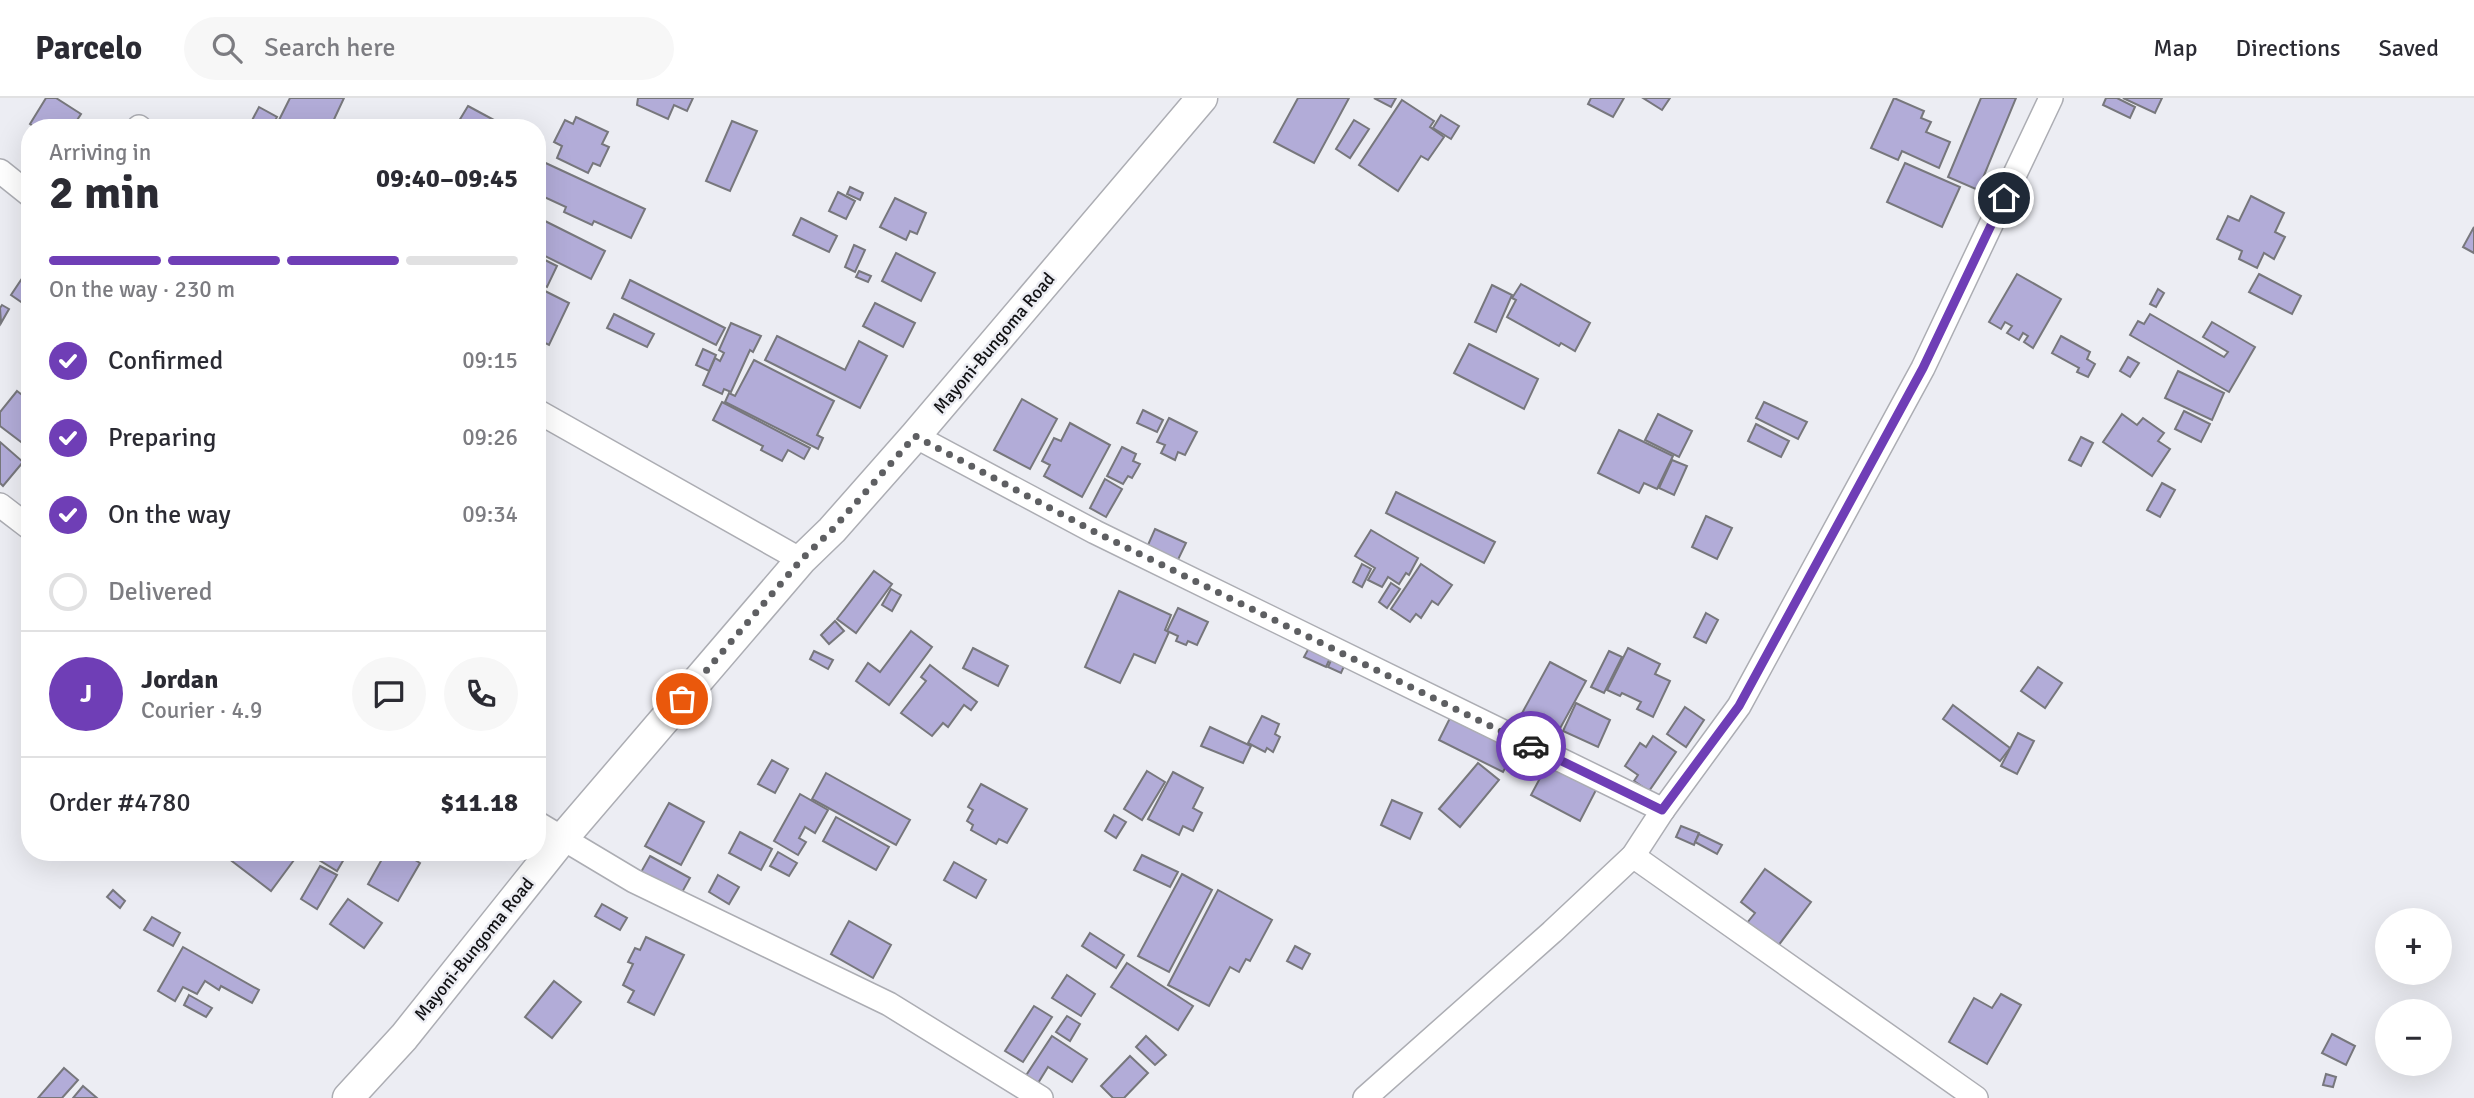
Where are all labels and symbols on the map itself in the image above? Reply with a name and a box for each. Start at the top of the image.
pin [1974,168,2034,228]
street label: Mayoni-Bungoma Road [929,268,1059,418]
pin [652,669,712,729]
courier [1496,711,1566,781]
street label: Mayoni-Bungoma Road [410,873,538,1025]

